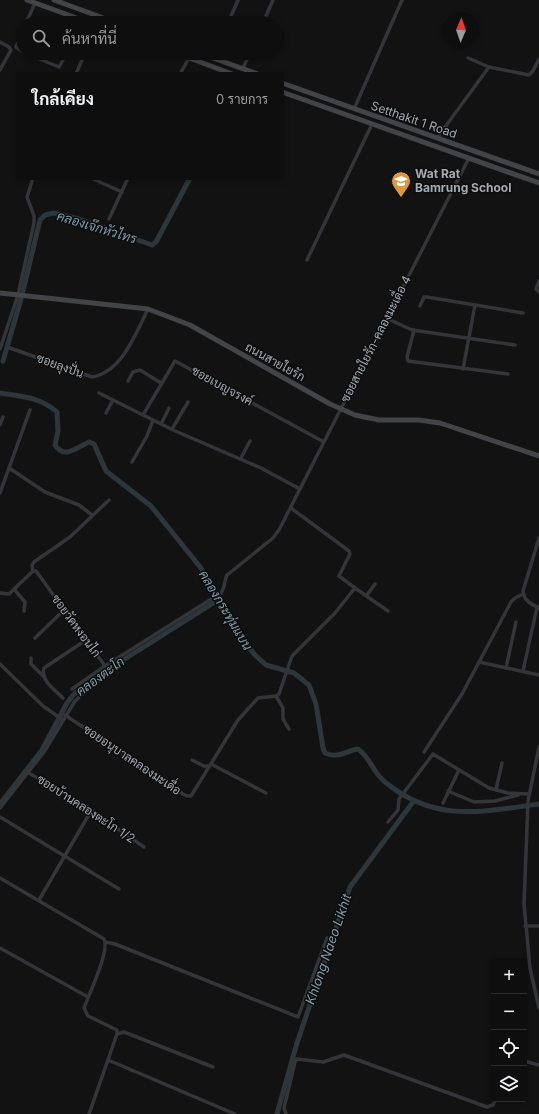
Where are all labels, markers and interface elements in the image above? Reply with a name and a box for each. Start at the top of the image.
north arrow [443,12,479,48]
search box [16,16,284,60]
icon: search [30,27,52,49]
text: ค้นหาที่นี่ [62,29,117,48]
text: ใกล้เคียง [32,89,94,109]
text: 0 รายการ [216,91,268,107]
street label: Setthakit 1 Road [369,98,459,141]
place label: Wat Rat Bamrung School [415,166,511,195]
school or university icon: Wat Rat Bamrung School [390,170,412,198]
water label: คลองเจ๊กหัวไทร [55,207,139,247]
street label: ซอยสายใยรัก-คลองมะเดื่อ 4 [334,271,414,405]
street label: ถนนสายใยรัก [243,339,308,384]
street label: ซอยลุงปั่น [34,348,87,383]
street label: ซอยเบญจรงค์ [189,363,256,409]
water label: คลองกระทุ่มแบน [194,567,256,654]
street label: ซอยวัดหงอนไก่ [49,591,104,660]
water label: คลองตะโก [73,653,127,699]
street label: ซอยอนุบาลคลองมะเดื่อ [79,719,186,800]
street label: ซอยบ้านคลองตะโก 1/2 [34,771,138,846]
water label: Khlong Naeo Likhit [302,891,355,1007]
map controls [491,958,527,1102]
button: + [491,958,527,994]
button: − [491,994,527,1030]
button: locate [491,1030,527,1066]
button: layers [491,1066,527,1102]

